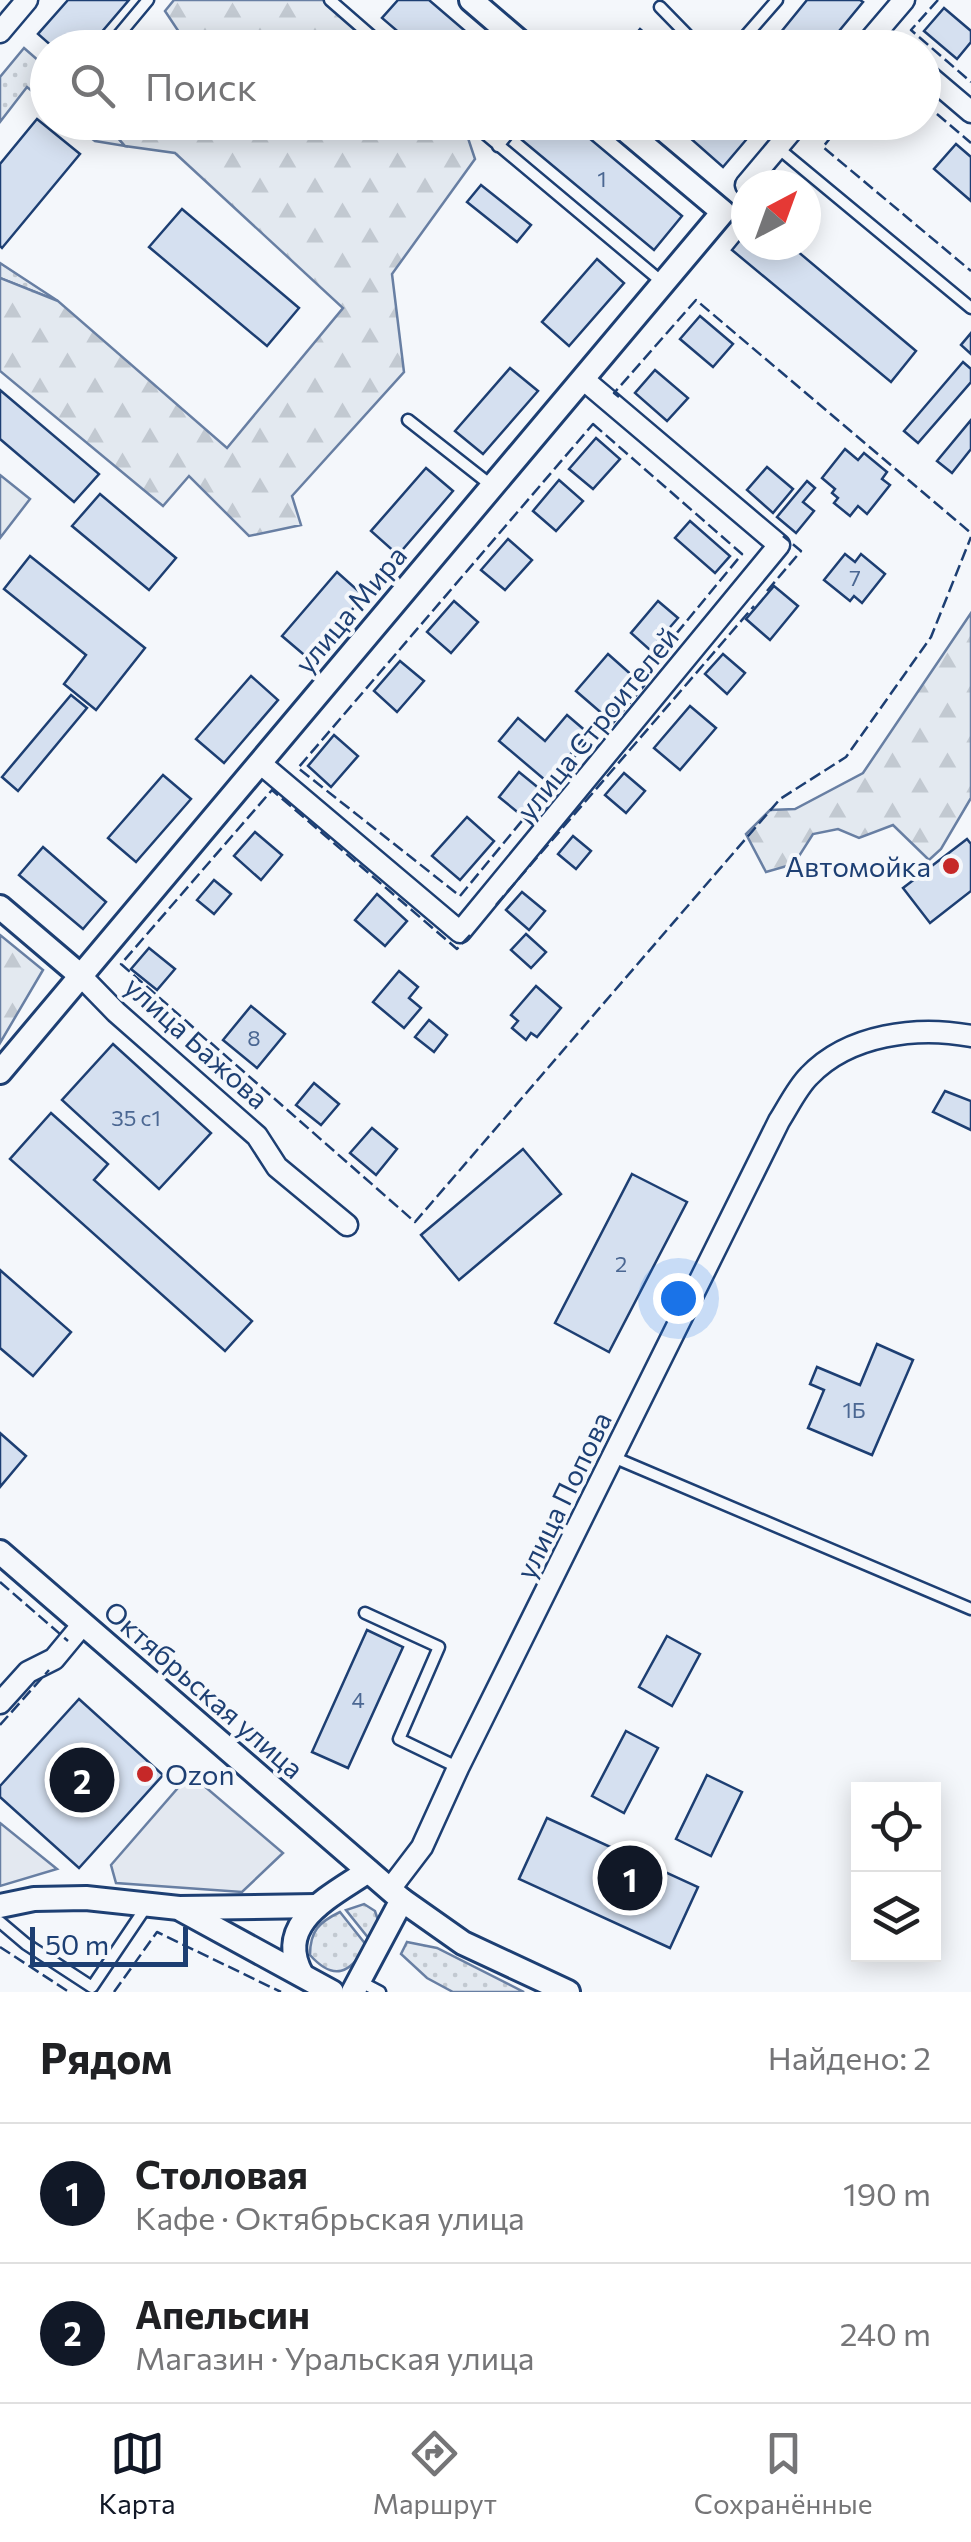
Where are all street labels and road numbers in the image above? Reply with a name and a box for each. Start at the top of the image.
street label: улица Мира [287,538,413,680]
street label: улица Строителей [509,620,685,826]
street label: улица Бажова [118,969,276,1115]
street label: улица Попова [508,1406,618,1584]
street label: Октябрьская улица [97,1593,311,1785]

